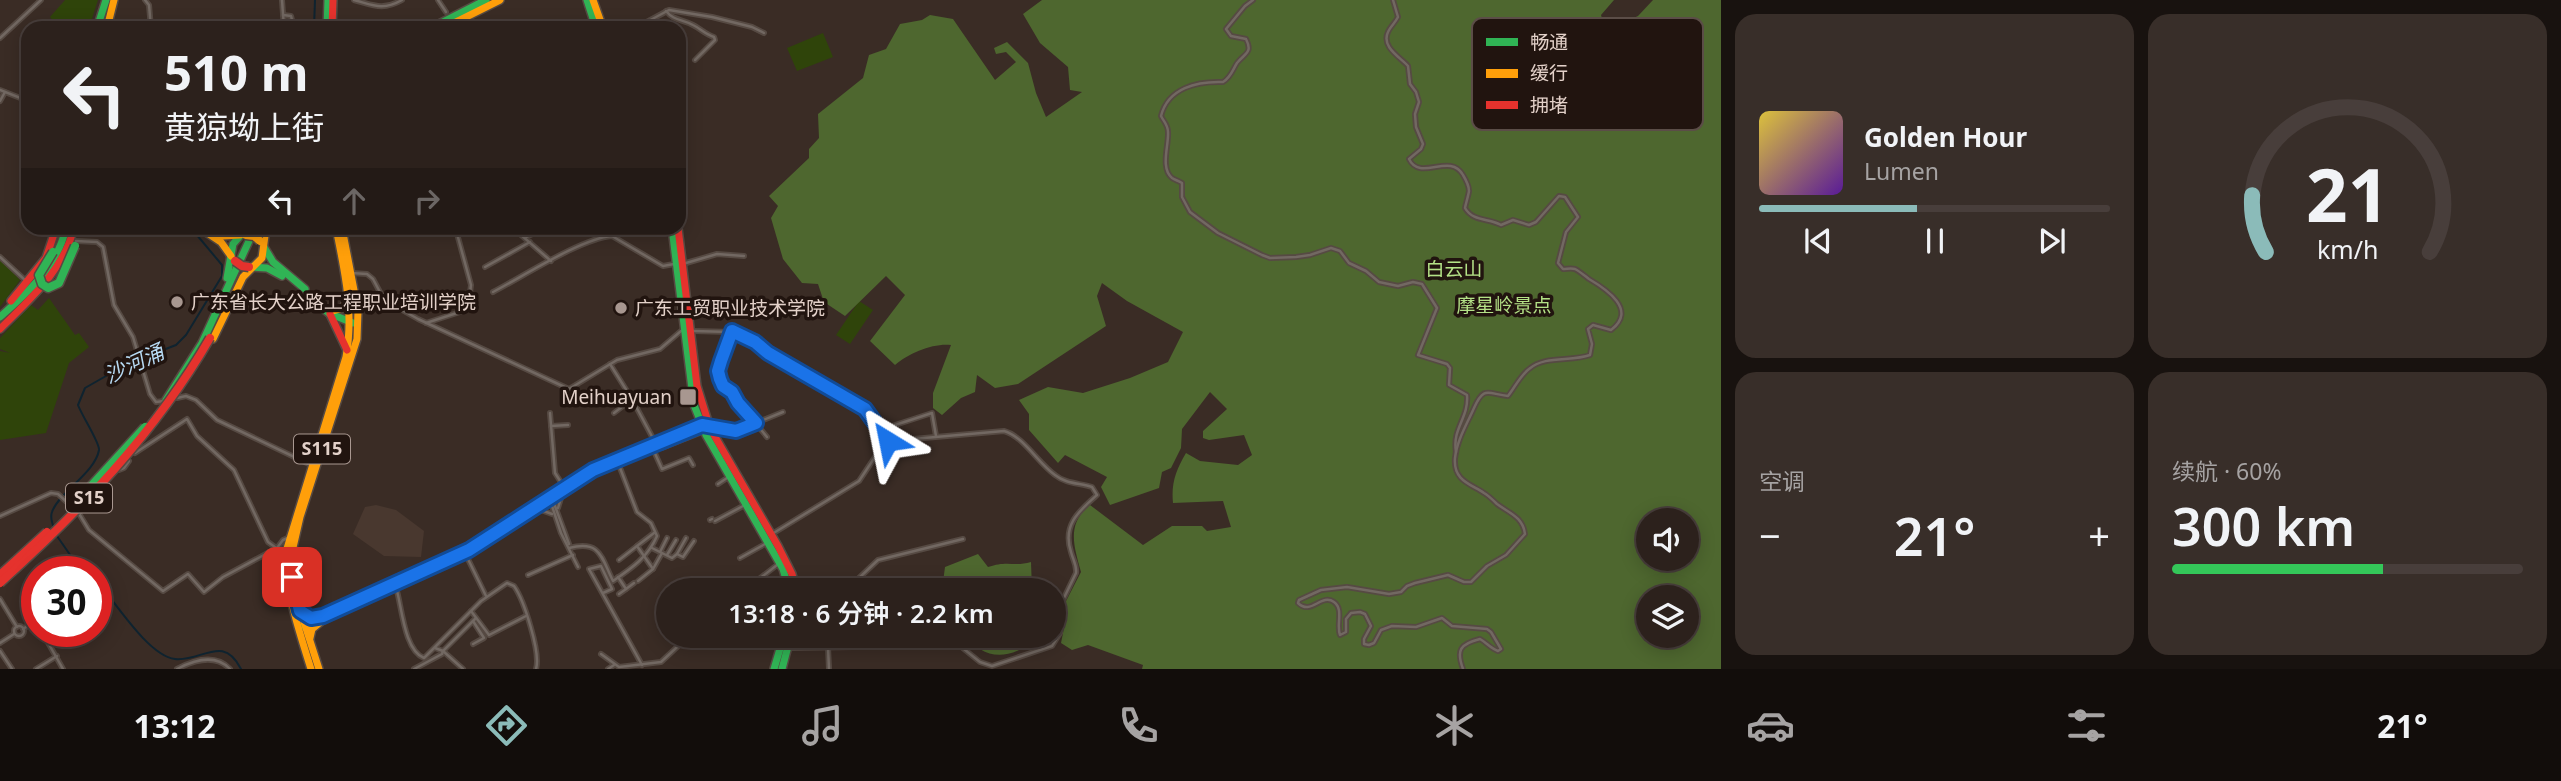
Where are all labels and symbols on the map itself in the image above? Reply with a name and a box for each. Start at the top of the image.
legend [1472,18,1703,130]
text: 畅通 [1530,29,1568,55]
text: 缓行 [1530,60,1568,86]
text: 拥堵 [1530,92,1568,118]
park label: 白云山 [1425,256,1483,282]
place label: 广东省长大公路工程职业培训学院 [191,289,476,315]
park label: 摩星岭景点 [1456,292,1552,318]
marker: 广东省长大公路工程职业培训学院 [169,294,185,310]
place label: 广东工贸职业技术学院 [635,295,825,321]
marker: 广东工贸职业技术学院 [613,300,629,316]
water label: 沙河涌 [99,336,170,389]
place label: Meihuayuan [561,384,672,410]
marker: Meihuayuan [678,387,698,407]
position arrow [851,404,925,478]
road number: S115 [294,434,350,463]
road number: S15 [66,484,112,512]
pin [262,547,322,607]
speed limit sign: 30 [21,556,112,647]

